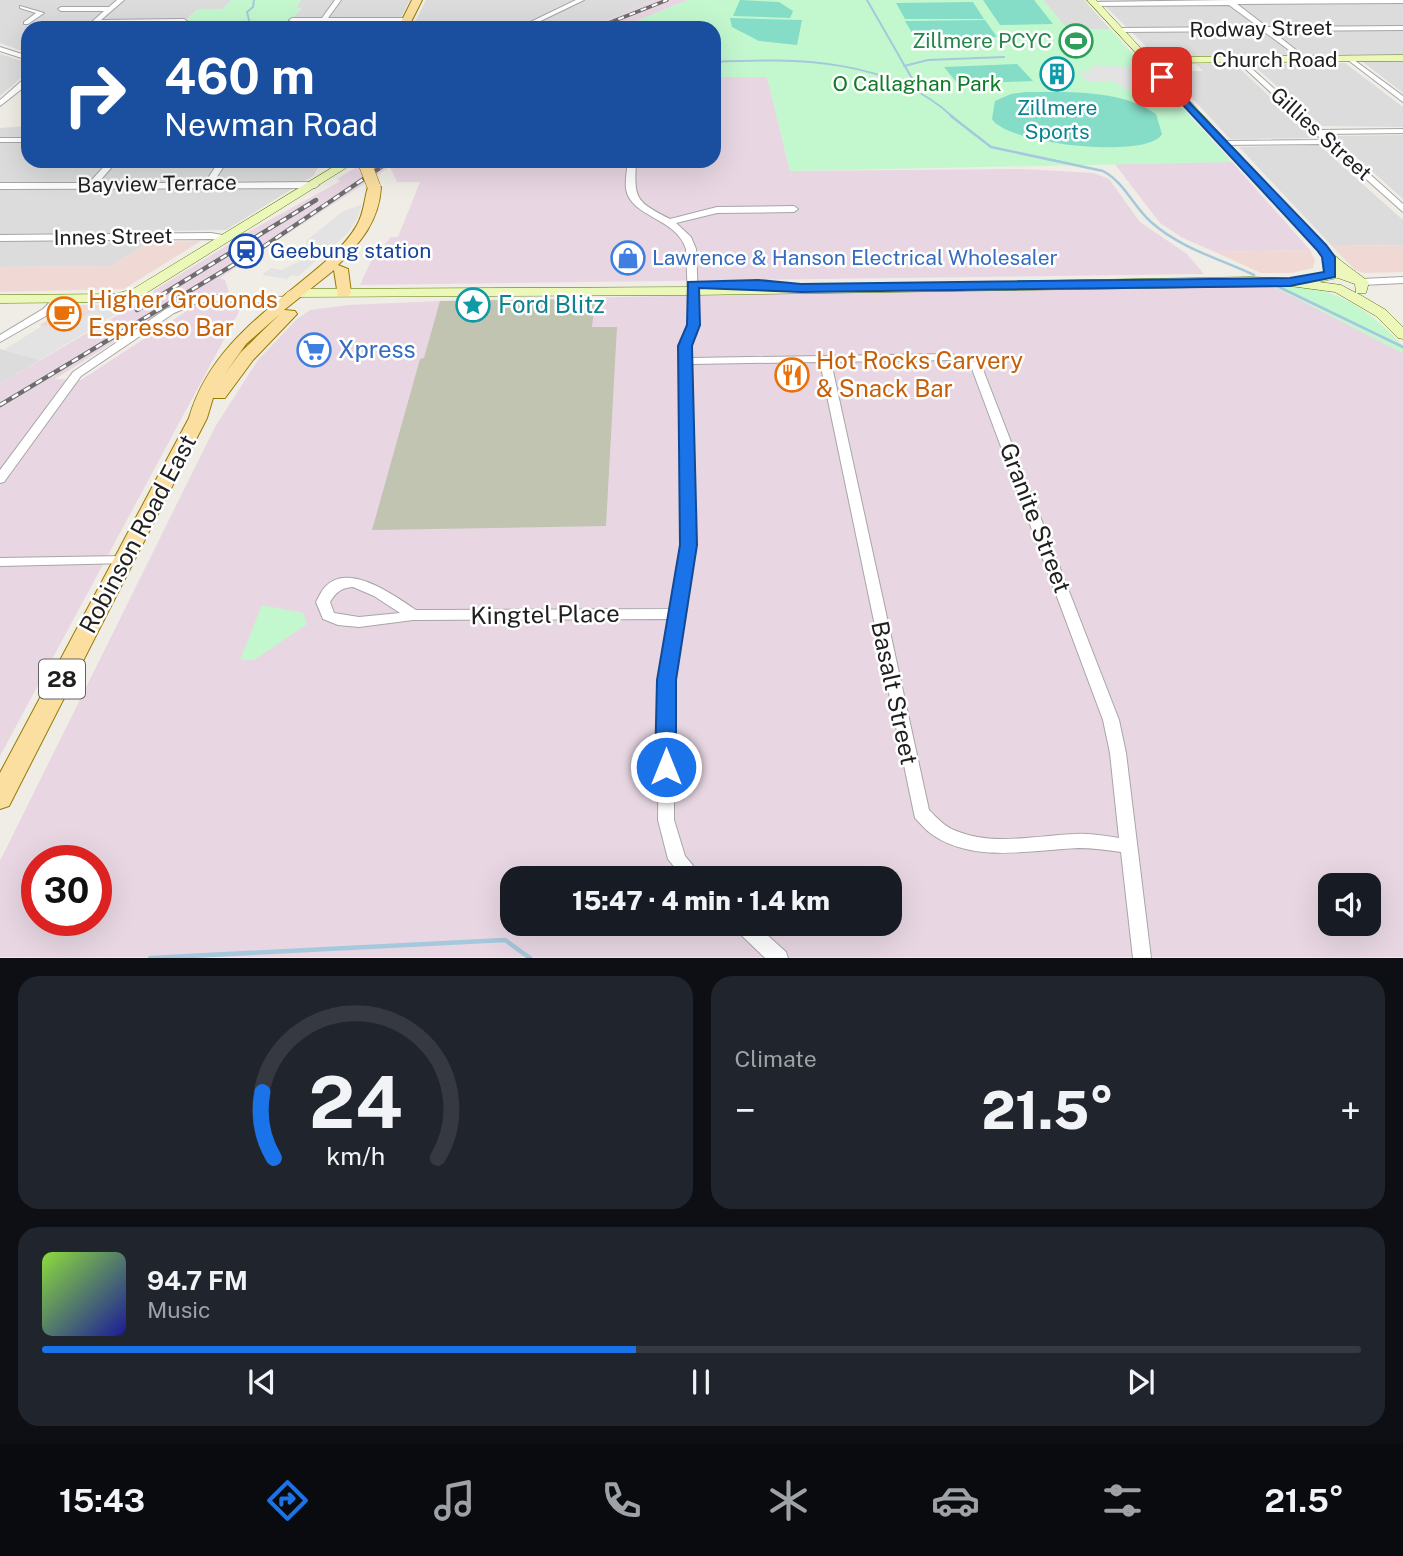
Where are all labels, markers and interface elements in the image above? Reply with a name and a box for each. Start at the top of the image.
street label: Rodway Street [1189,15,1333,42]
sports icon: Zillmere PCYC [1057,22,1095,60]
place label: Zillmere PCYC [912,28,1052,53]
text: 460 m [164,47,315,105]
pin [1132,47,1192,107]
street label: Church Road [1212,47,1338,72]
icon: right [49,49,140,140]
building icon: Zillmere Sports [1038,55,1076,93]
icon: arrive [1143,58,1181,96]
park label: O Callaghan Park [832,71,1002,96]
street label: Gillies Street [1266,82,1377,185]
place label: Zillmere Sports [1017,95,1097,144]
text: Newman Road [164,106,378,143]
street label: Bayview Terrace [77,170,237,197]
street label: Innes Street [53,223,173,250]
station icon: Geebung station [227,232,265,270]
place label: Geebung station [270,238,431,263]
shop icon: Lawrence & Hanson Electrical Wholesaler [609,239,647,277]
place label: Lawrence & Hanson Electrical Wholesaler [652,245,1058,270]
place label: Higher Grouonds Espresso Bar [88,285,278,341]
place icon: Ford Blitz [454,286,492,324]
place label: Ford Blitz [498,290,605,318]
cafe icon: Higher Grouonds Espresso Bar [45,295,83,333]
supermarket icon: Xpress [295,331,333,369]
place label: Xpress [338,335,416,363]
place label: Hot Rocks Carvery & Snack Bar [816,346,1023,402]
restaurant icon: Hot Rocks Carvery & Snack Bar [773,356,811,394]
street label: Robinson Road East [73,430,201,638]
street label: Granite Street [995,439,1077,596]
street label: Kingtel Place [470,599,620,629]
street label: Basalt Street [866,618,924,767]
road number: 28 [39,660,85,698]
position arrow [629,730,703,804]
speed limit sign: 30 [21,845,112,936]
map controls [1318,873,1381,936]
button: sound [1318,873,1381,936]
text: 15:47 · 4 min · 1.4 km [572,885,830,916]
text: Climate [735,1045,817,1072]
text: 24 [308,1060,402,1145]
text: 21.5° [981,1080,1114,1141]
text: − [735,1088,756,1133]
text: + [1340,1088,1361,1133]
text: km/h [326,1141,385,1171]
text: 94.7 FM [147,1265,248,1296]
text: Music [147,1296,211,1323]
icon: previous [243,1363,281,1401]
icon: pause [682,1363,720,1401]
icon: next [1122,1363,1160,1401]
icon: directions [263,1476,312,1525]
icon: music [430,1476,479,1525]
icon: phone [597,1476,646,1525]
icon: climate [764,1476,813,1525]
icon: car [931,1476,980,1525]
icon: filters [1098,1476,1147,1525]
text: 15:43 [59,1482,145,1519]
text: 21.5° [1265,1482,1344,1519]

